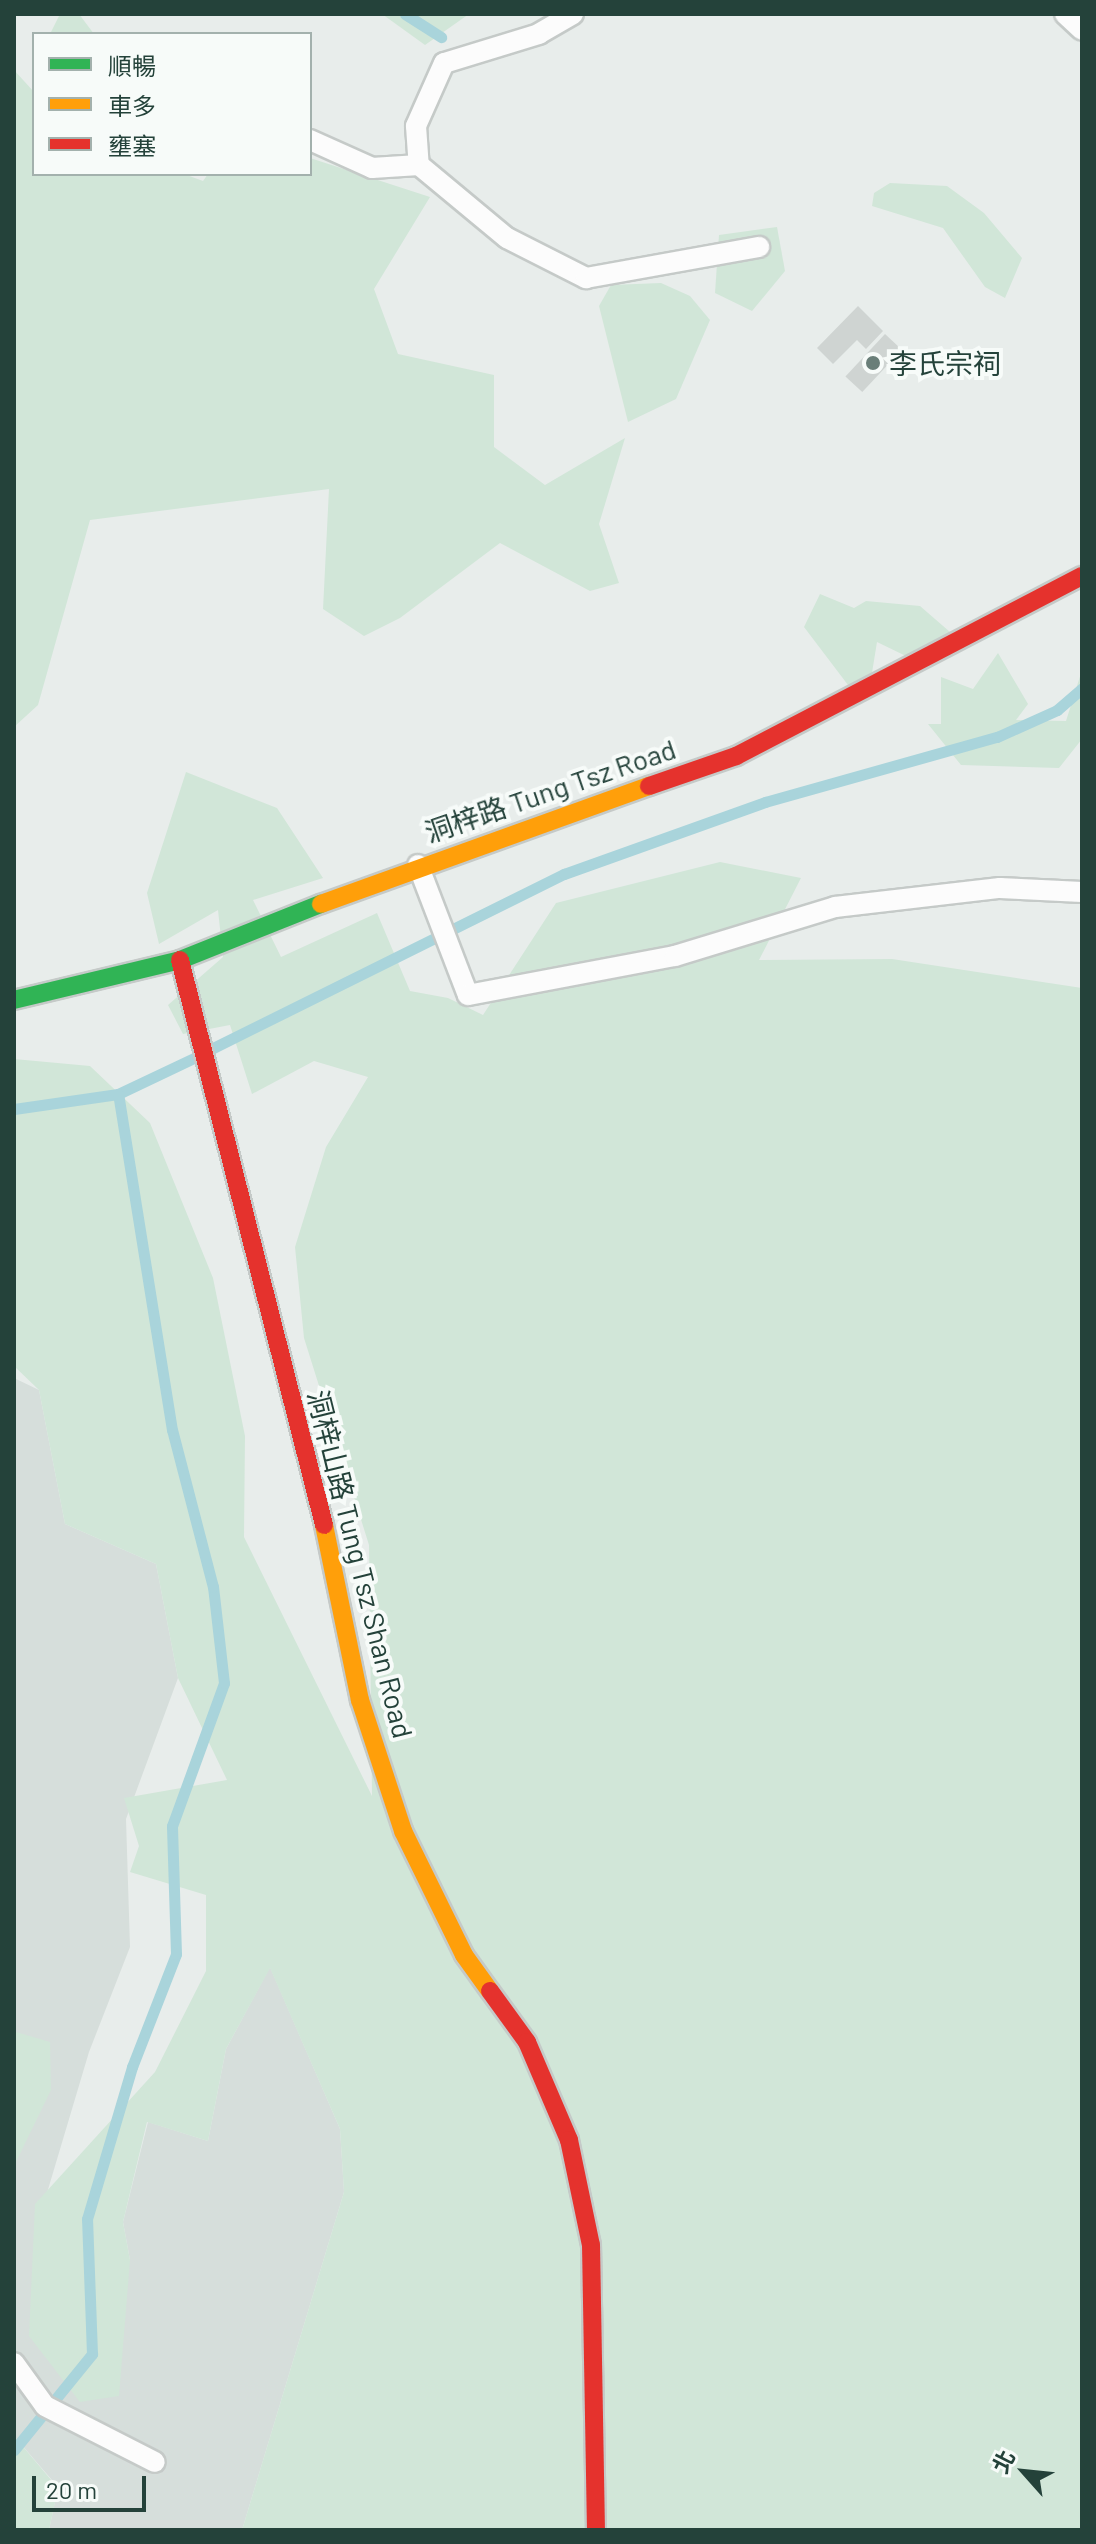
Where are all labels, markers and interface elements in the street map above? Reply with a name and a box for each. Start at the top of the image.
legend [32,32,312,176]
text: 順暢 [108,51,156,80]
text: 車多 [108,91,156,120]
text: 壅塞 [108,131,156,160]
place label: 李氏宗祠 [889,346,1001,380]
marker: 李氏宗祠 [864,354,882,372]
street label: 洞梓路 Tung Tsz Road [420,731,680,849]
street label: 洞梓山路 Tung Tsz Shan Road [301,1387,421,1741]
north arrow [984,2432,1064,2512]
text: 北 [986,2445,1019,2477]
scale bar [36,2460,150,2510]
text: 20 m [46,2475,97,2504]

